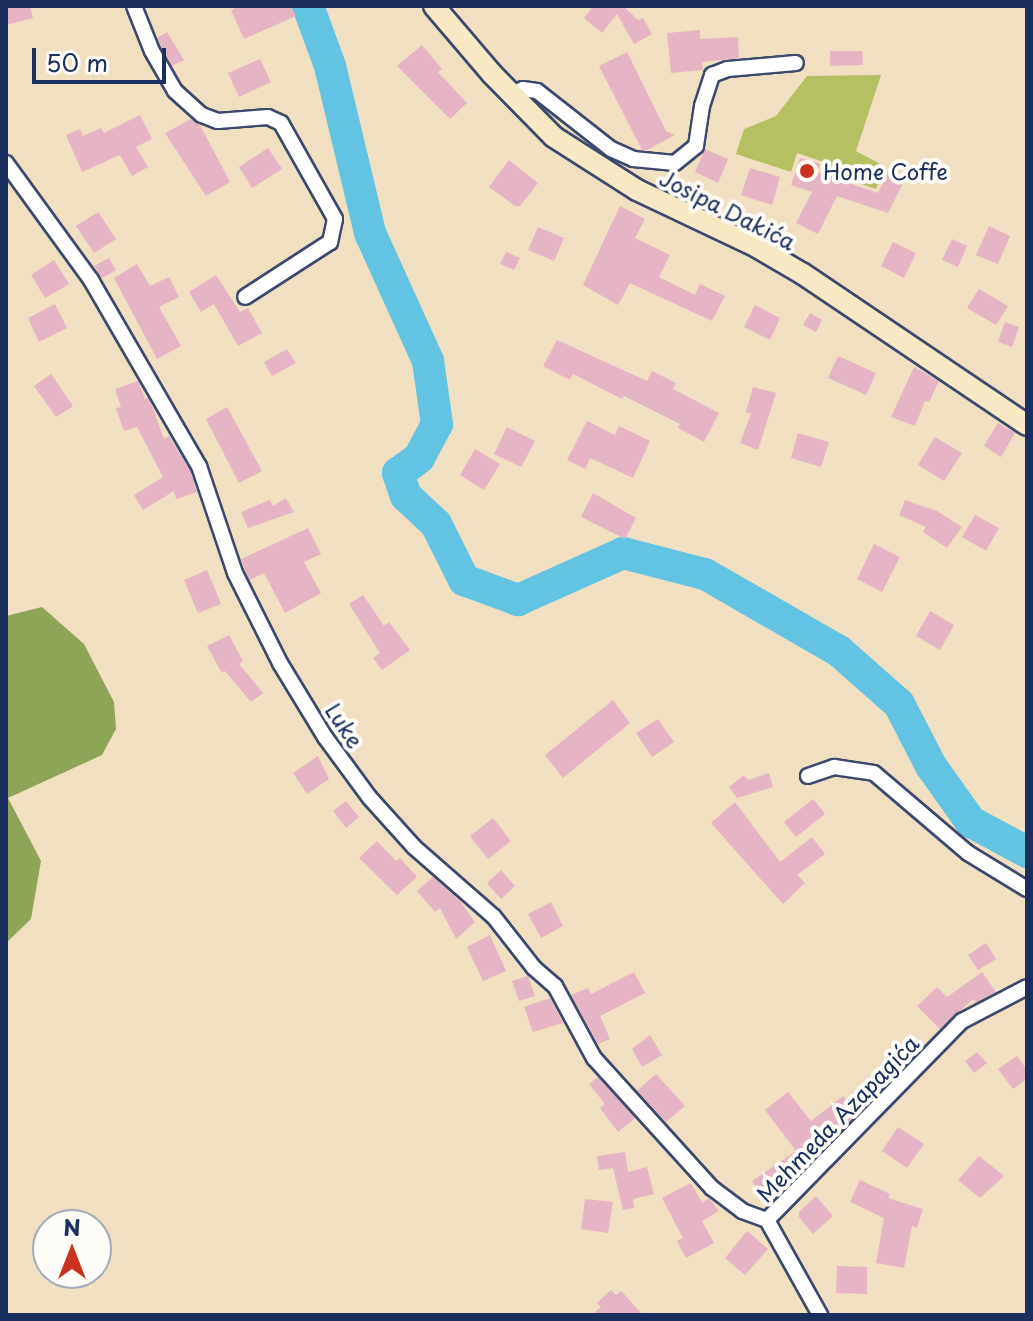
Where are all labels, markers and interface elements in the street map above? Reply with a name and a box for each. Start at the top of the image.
scale bar [36,32,170,82]
text: 50 m [46,44,108,80]
place label: Home Coffe [823,158,949,184]
marker: Home Coffe [798,162,816,180]
street label: Josipa Dakića [655,163,801,255]
street label: Luke [321,698,369,752]
street label: Mehmeda Azapagića [750,1029,924,1207]
north arrow [32,1209,112,1289]
text: N [63,1210,81,1243]

